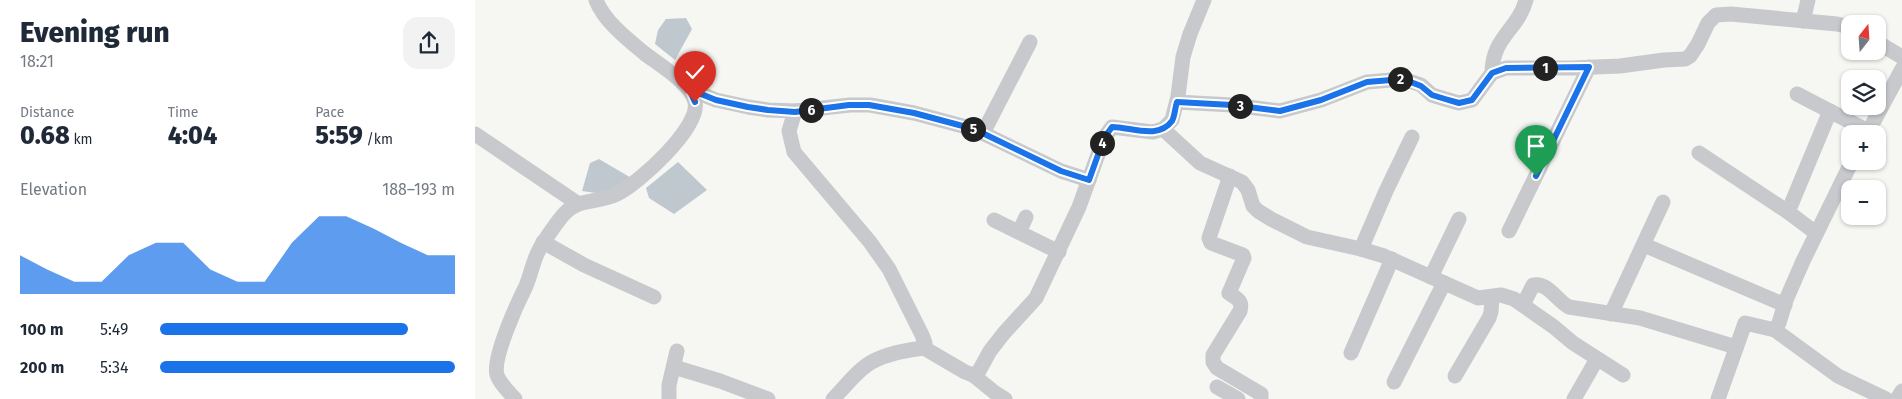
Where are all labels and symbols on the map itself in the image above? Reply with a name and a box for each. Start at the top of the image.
north arrow [1841,15,1886,60]
pin [674,51,716,102]
pin: 1 [1533,56,1557,80]
pin: 2 [1387,66,1413,92]
pin: 3 [1227,94,1253,118]
pin: 6 [799,98,823,122]
pin: 5 [961,116,985,142]
pin [1515,125,1557,176]
pin: 4 [1089,130,1115,156]

